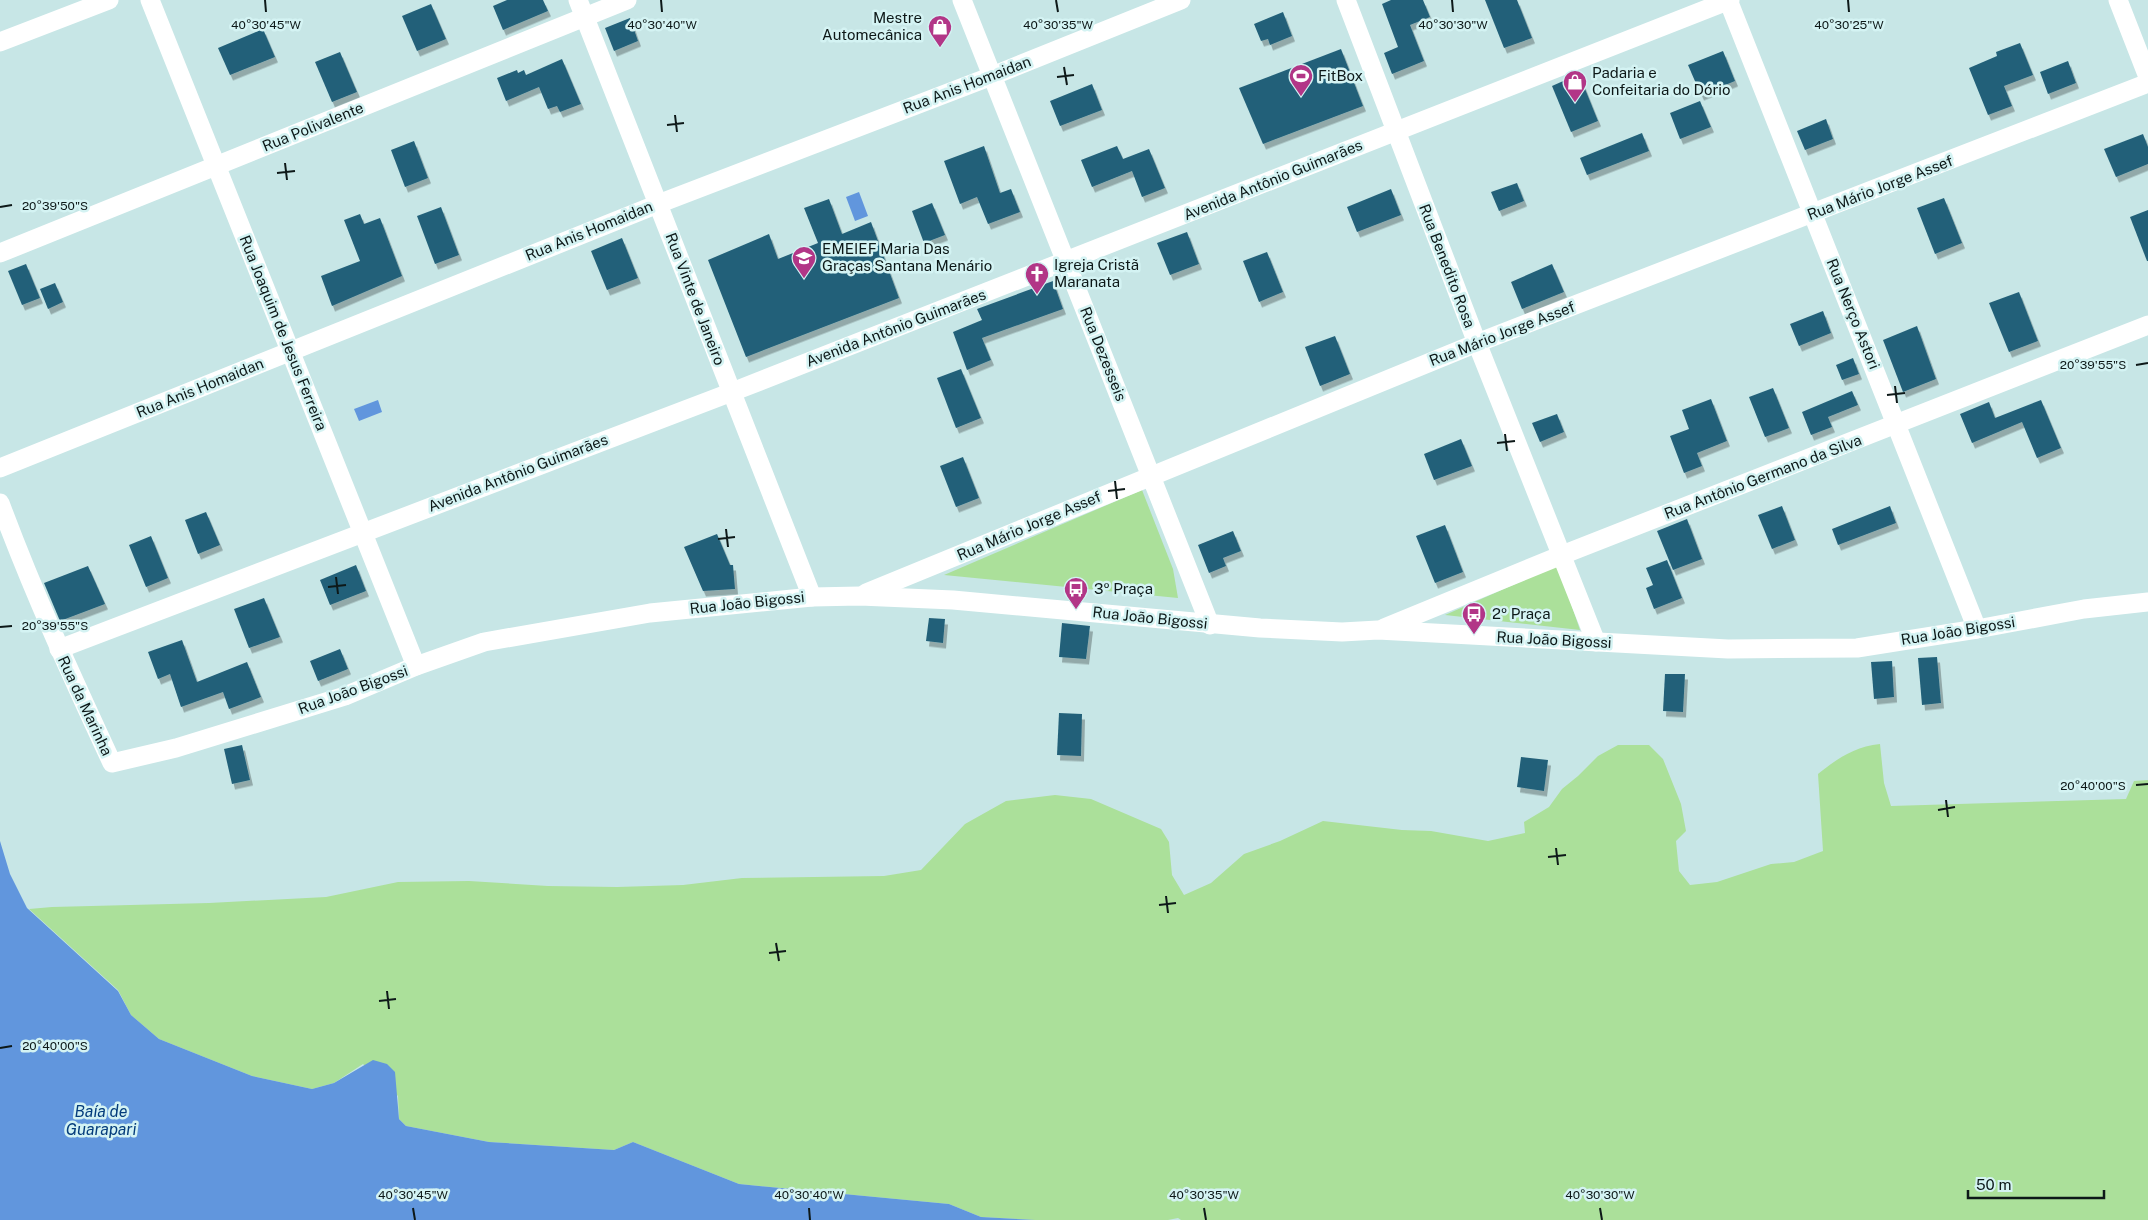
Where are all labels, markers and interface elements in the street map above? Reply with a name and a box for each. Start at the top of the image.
place label: Mestre Automecânica [822,9,922,43]
shop icon: Mestre Automecânica [927,14,953,48]
text: 40°30'45"W [231,18,302,32]
text: 40°30'40"W [627,18,697,32]
text: 40°30'35"W [1023,18,1094,32]
text: 40°30'30"W [1418,18,1488,32]
text: 40°30'25"W [1814,18,1884,32]
street label: Rua Anis Homaidan [900,52,1033,117]
sports icon: FitBox [1288,63,1314,97]
place label: Padaria e Confeitaria do Dório [1592,64,1731,98]
place label: FitBox [1318,67,1363,84]
shop icon: Padaria e Confeitaria do Dório [1562,69,1588,103]
street label: Rua Polivalente [260,99,366,155]
street label: Avenida Antônio Guimarães [1181,136,1365,223]
street label: Rua Mário Jorge Assef [1805,152,1955,223]
street label: Rua Anis Homaidan [523,197,655,264]
text: 20°39'50"S [22,199,88,213]
street label: Rua Benedito Rosa [1416,202,1479,330]
street label: Rua Vinte de Janeiro [662,230,729,367]
street label: Rua Joaquim de Jesus Ferreira [236,233,330,433]
place label: EMEIEF Maria Das Graças Santana Menário [822,240,992,274]
school or university icon: EMEIEF Maria Das Graças Santana Menário [791,245,817,279]
place label: Igreja Cristã Maranata [1054,256,1139,290]
street label: Rua Nerço Astori [1824,256,1883,372]
church icon: Igreja Cristã Maranata [1024,261,1050,295]
street label: Avenida Antônio Guimarães [804,285,988,370]
street label: Rua Mário Jorge Assef [1427,298,1577,369]
street label: Rua Dezesseis [1077,304,1130,403]
street label: Rua Anis Homaidan [134,354,266,421]
text: 20°39'55"S [2060,358,2126,372]
street label: Avenida Antônio Guimarães [426,430,610,515]
street label: Rua Antônio Germano da Silva [1662,431,1864,522]
street label: Rua Mário Jorge Assef [954,487,1103,564]
bus stop icon: 3º Praça [1063,576,1089,610]
place label: 3º Praça [1094,580,1153,597]
street label: Rua João Bigossi [689,588,805,617]
bus stop icon: 2º Praça [1461,601,1487,635]
street label: Rua João Bigossi [1092,603,1208,632]
place label: 2º Praça [1492,605,1550,622]
street label: Rua João Bigossi [1900,613,2016,648]
text: 20°39'55"S [22,619,88,633]
street label: Rua João Bigossi [1496,628,1612,651]
street label: Rua da Marinha [55,653,116,758]
street label: Rua João Bigossi [296,662,410,717]
text: 20°40'00"S [2060,779,2126,793]
text: 20°40'00"S [22,1039,88,1053]
water label: Baía de Guarapari [66,1102,136,1139]
scale bar [1968,1168,2104,1200]
text: 50 m [1976,1176,2011,1193]
text: 40°30'45"W [378,1188,449,1202]
text: 40°30'40"W [774,1188,844,1202]
text: 40°30'35"W [1169,1188,1240,1202]
text: 40°30'30"W [1565,1188,1635,1202]

